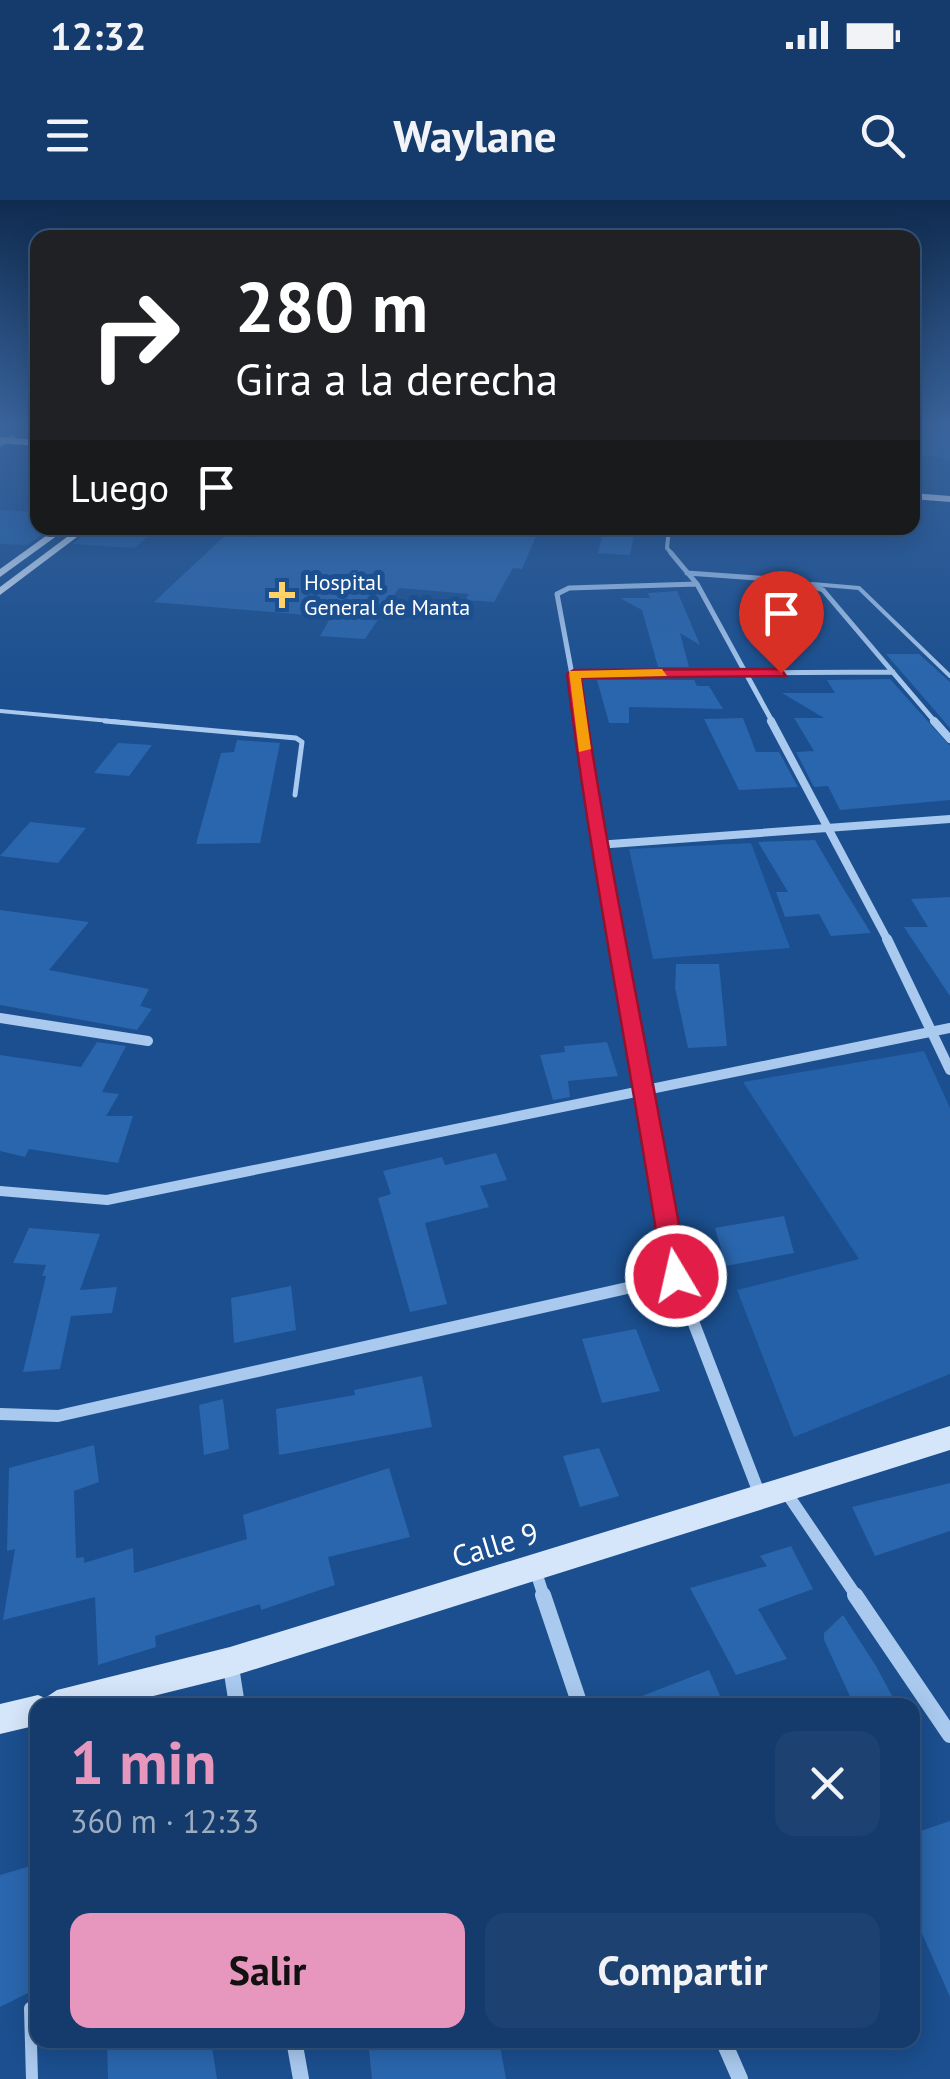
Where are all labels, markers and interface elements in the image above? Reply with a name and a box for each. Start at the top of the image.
text: 12:32 [50,11,146,60]
text: Waylane [393,106,557,164]
icon: menu [40,108,95,163]
icon: search [855,108,910,163]
text: 280 m [235,261,428,351]
icon: right [70,270,200,400]
text: Gira a la derecha [235,349,558,407]
icon: arrive [189,460,244,515]
text: Luego [70,463,169,512]
place label: Hospital General de Manta [304,568,470,621]
pin [739,571,824,674]
marker: Hospital General de Manta [269,582,295,608]
icon: arrive [754,586,809,641]
position arrow [624,1224,728,1328]
street label: Calle 9 [447,1512,543,1576]
text: 1 min [70,1723,216,1801]
button: close [775,1731,880,1836]
text: 360 m · 12:33 [70,1800,259,1842]
button: Salir [70,1913,465,2028]
button: Compartir [485,1913,880,2028]

